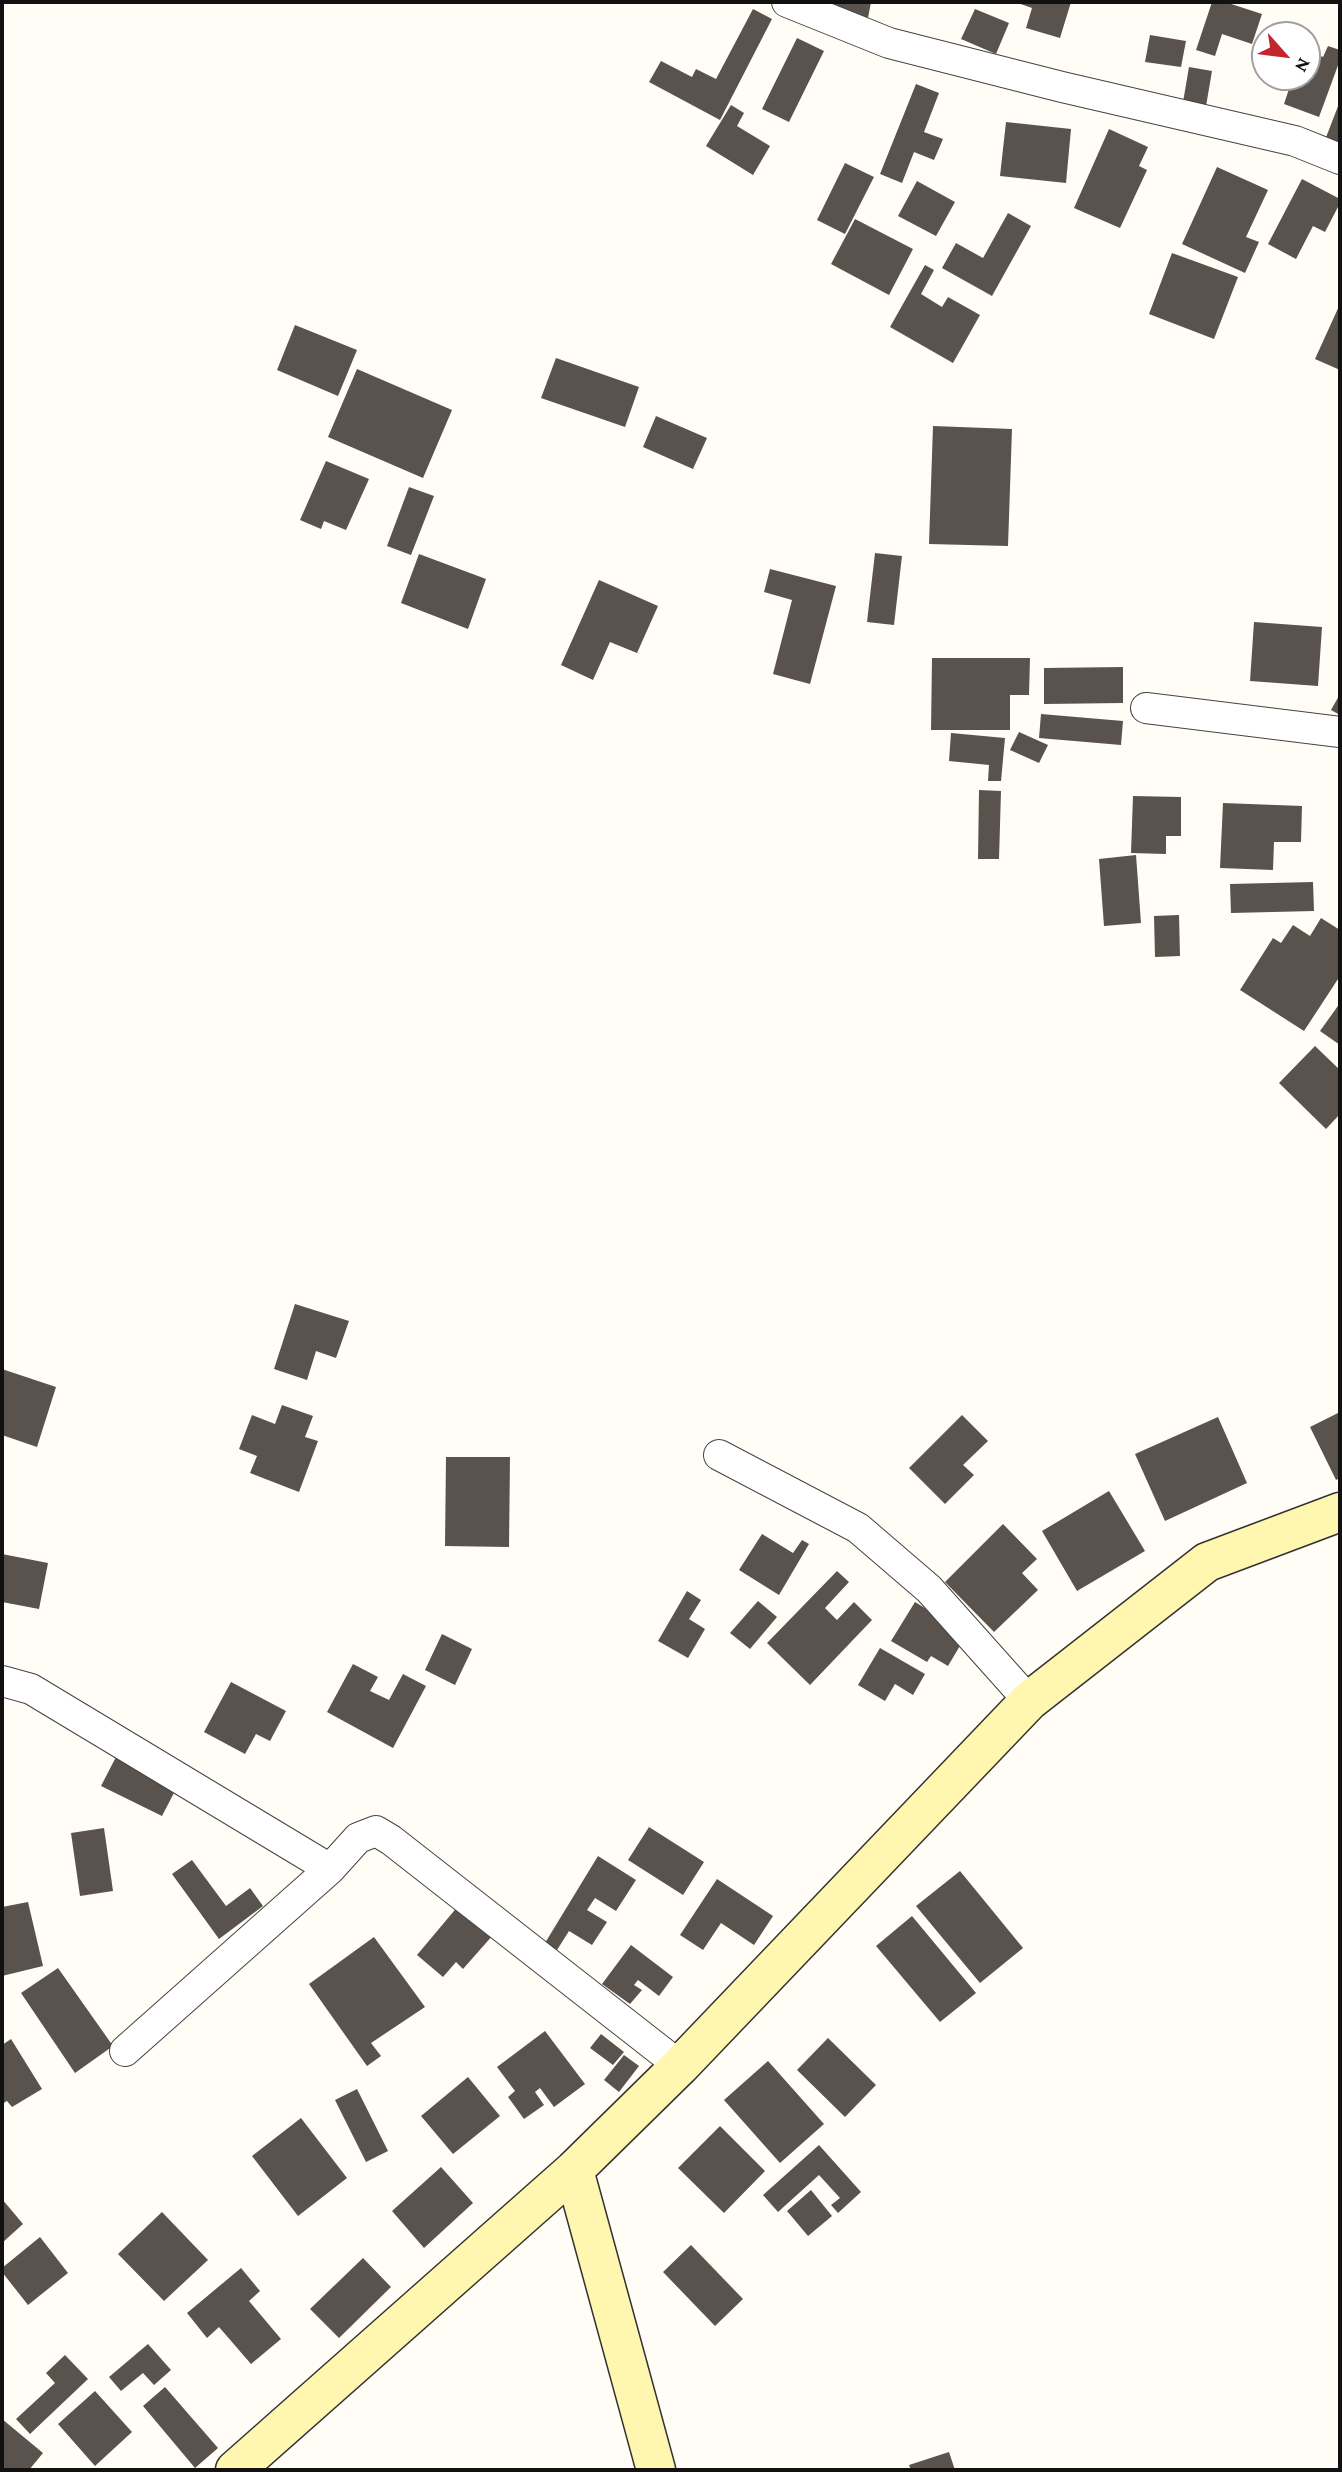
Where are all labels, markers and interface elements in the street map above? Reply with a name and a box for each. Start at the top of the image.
north arrow [1251,21,1321,91]
text: N [1291,54,1316,76]

